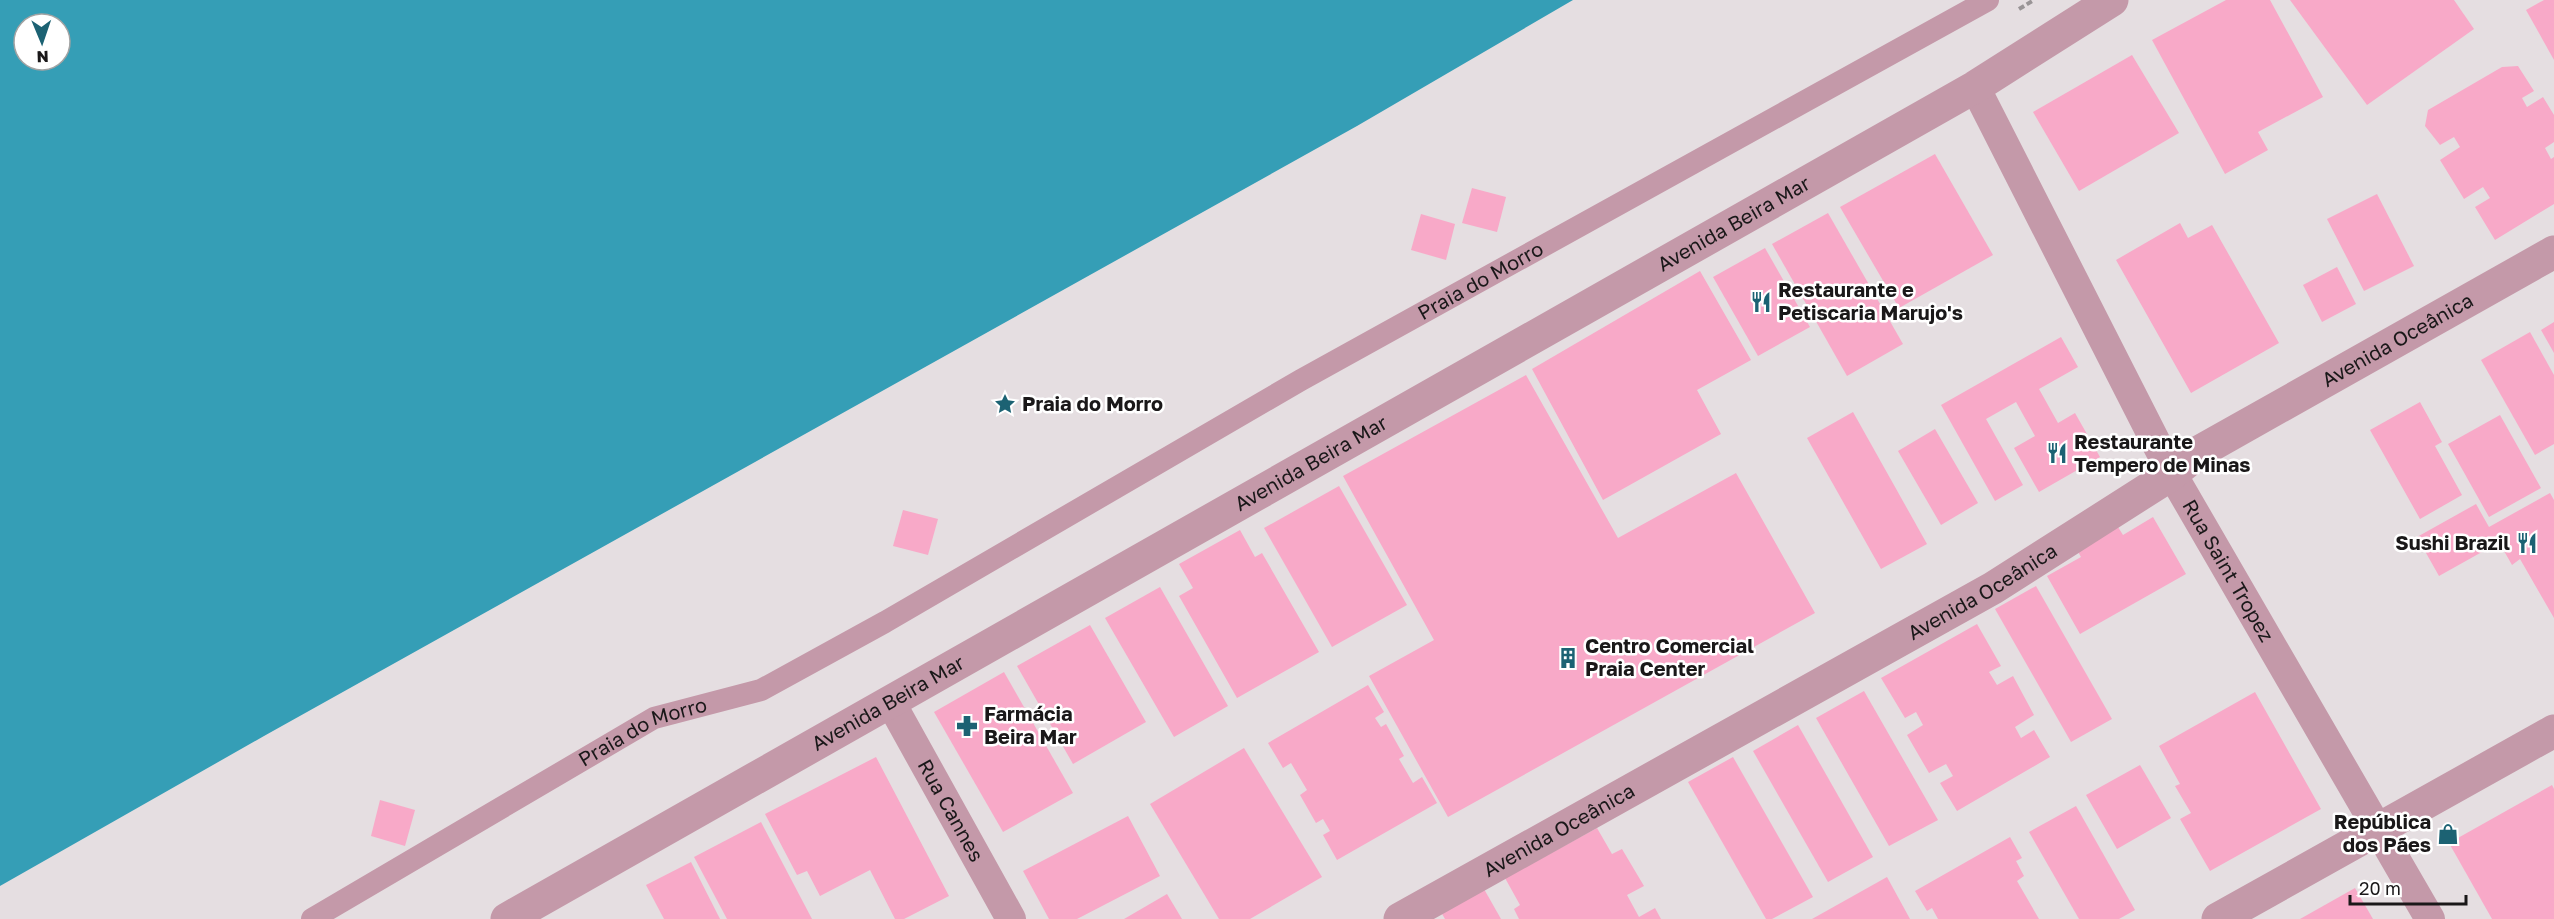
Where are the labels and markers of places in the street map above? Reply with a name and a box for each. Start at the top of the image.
place label: Restaurante e Petiscaria Marujo's [1778,277,1963,324]
restaurant icon: Restaurante e Petiscaria Marujo's [1749,290,1773,314]
place label: Praia do Morro [1022,391,1163,415]
place icon: Praia do Morro [993,392,1017,416]
place label: Restaurante Tempero de Minas [2074,429,2251,476]
restaurant icon: Restaurante Tempero de Minas [2045,441,2069,465]
place label: Sushi Brazil [2395,530,2510,554]
restaurant icon: Sushi Brazil [2515,531,2539,555]
place label: Centro Comercial Praia Center [1585,633,1754,680]
building icon: Centro Comercial Praia Center [1556,646,1580,670]
place label: Farmácia Beira Mar [984,701,1077,748]
pharmacy icon: Farmácia Beira Mar [955,714,979,738]
place label: República dos Pães [2334,809,2431,856]
shop icon: República dos Pães [2436,822,2460,846]

